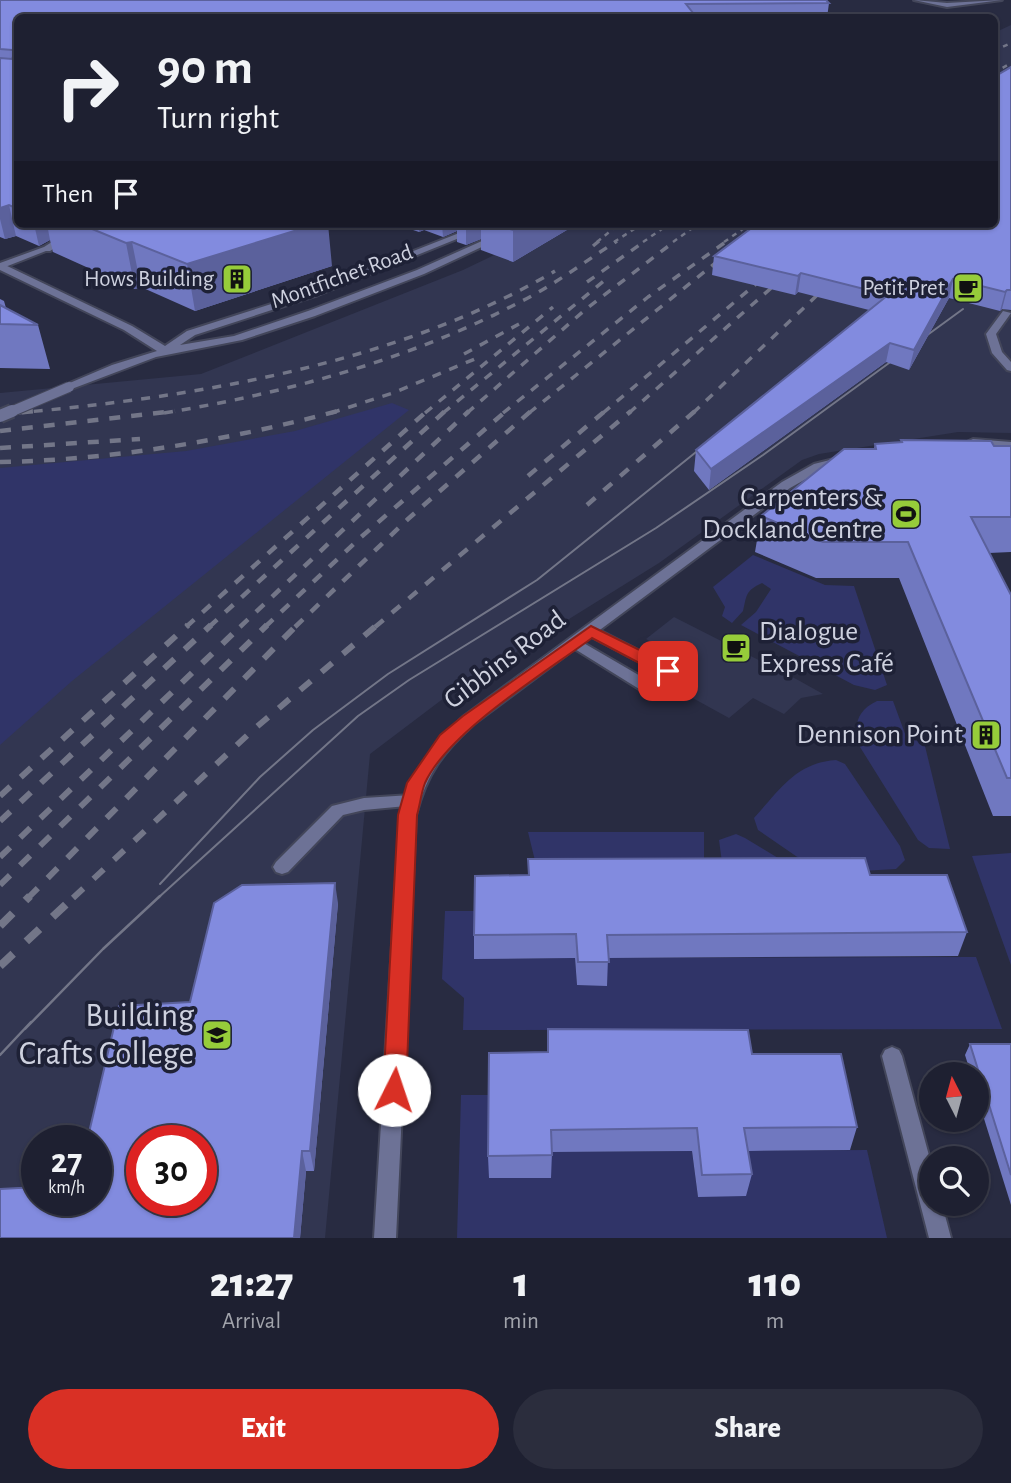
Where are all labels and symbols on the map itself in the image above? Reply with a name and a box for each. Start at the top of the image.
street label: Montfichet Road [268,241,416,313]
building icon: Hows Building [220,262,254,296]
place label: Hows Building [84,268,215,291]
cafe icon: Petit Pret [951,271,985,305]
place label: Petit Pret [862,277,946,300]
place label: Carpenters & Dockland Centre [702,484,884,544]
sports icon: Carpenters & Dockland Centre [889,497,923,531]
street label: Gibbins Road [439,605,571,715]
place label: Dialogue Express Café [759,618,894,678]
cafe icon: Dialogue Express Café [719,631,753,665]
pin [638,641,698,701]
building icon: Dennison Point [969,718,1003,752]
place label: Dennison Point [796,721,963,749]
place label: Building Crafts College [19,1000,194,1071]
school or university icon: Building Crafts College [200,1018,234,1052]
position arrow [357,1053,431,1127]
north arrow [919,1062,989,1132]
speed limit sign: 30 [126,1125,217,1216]

